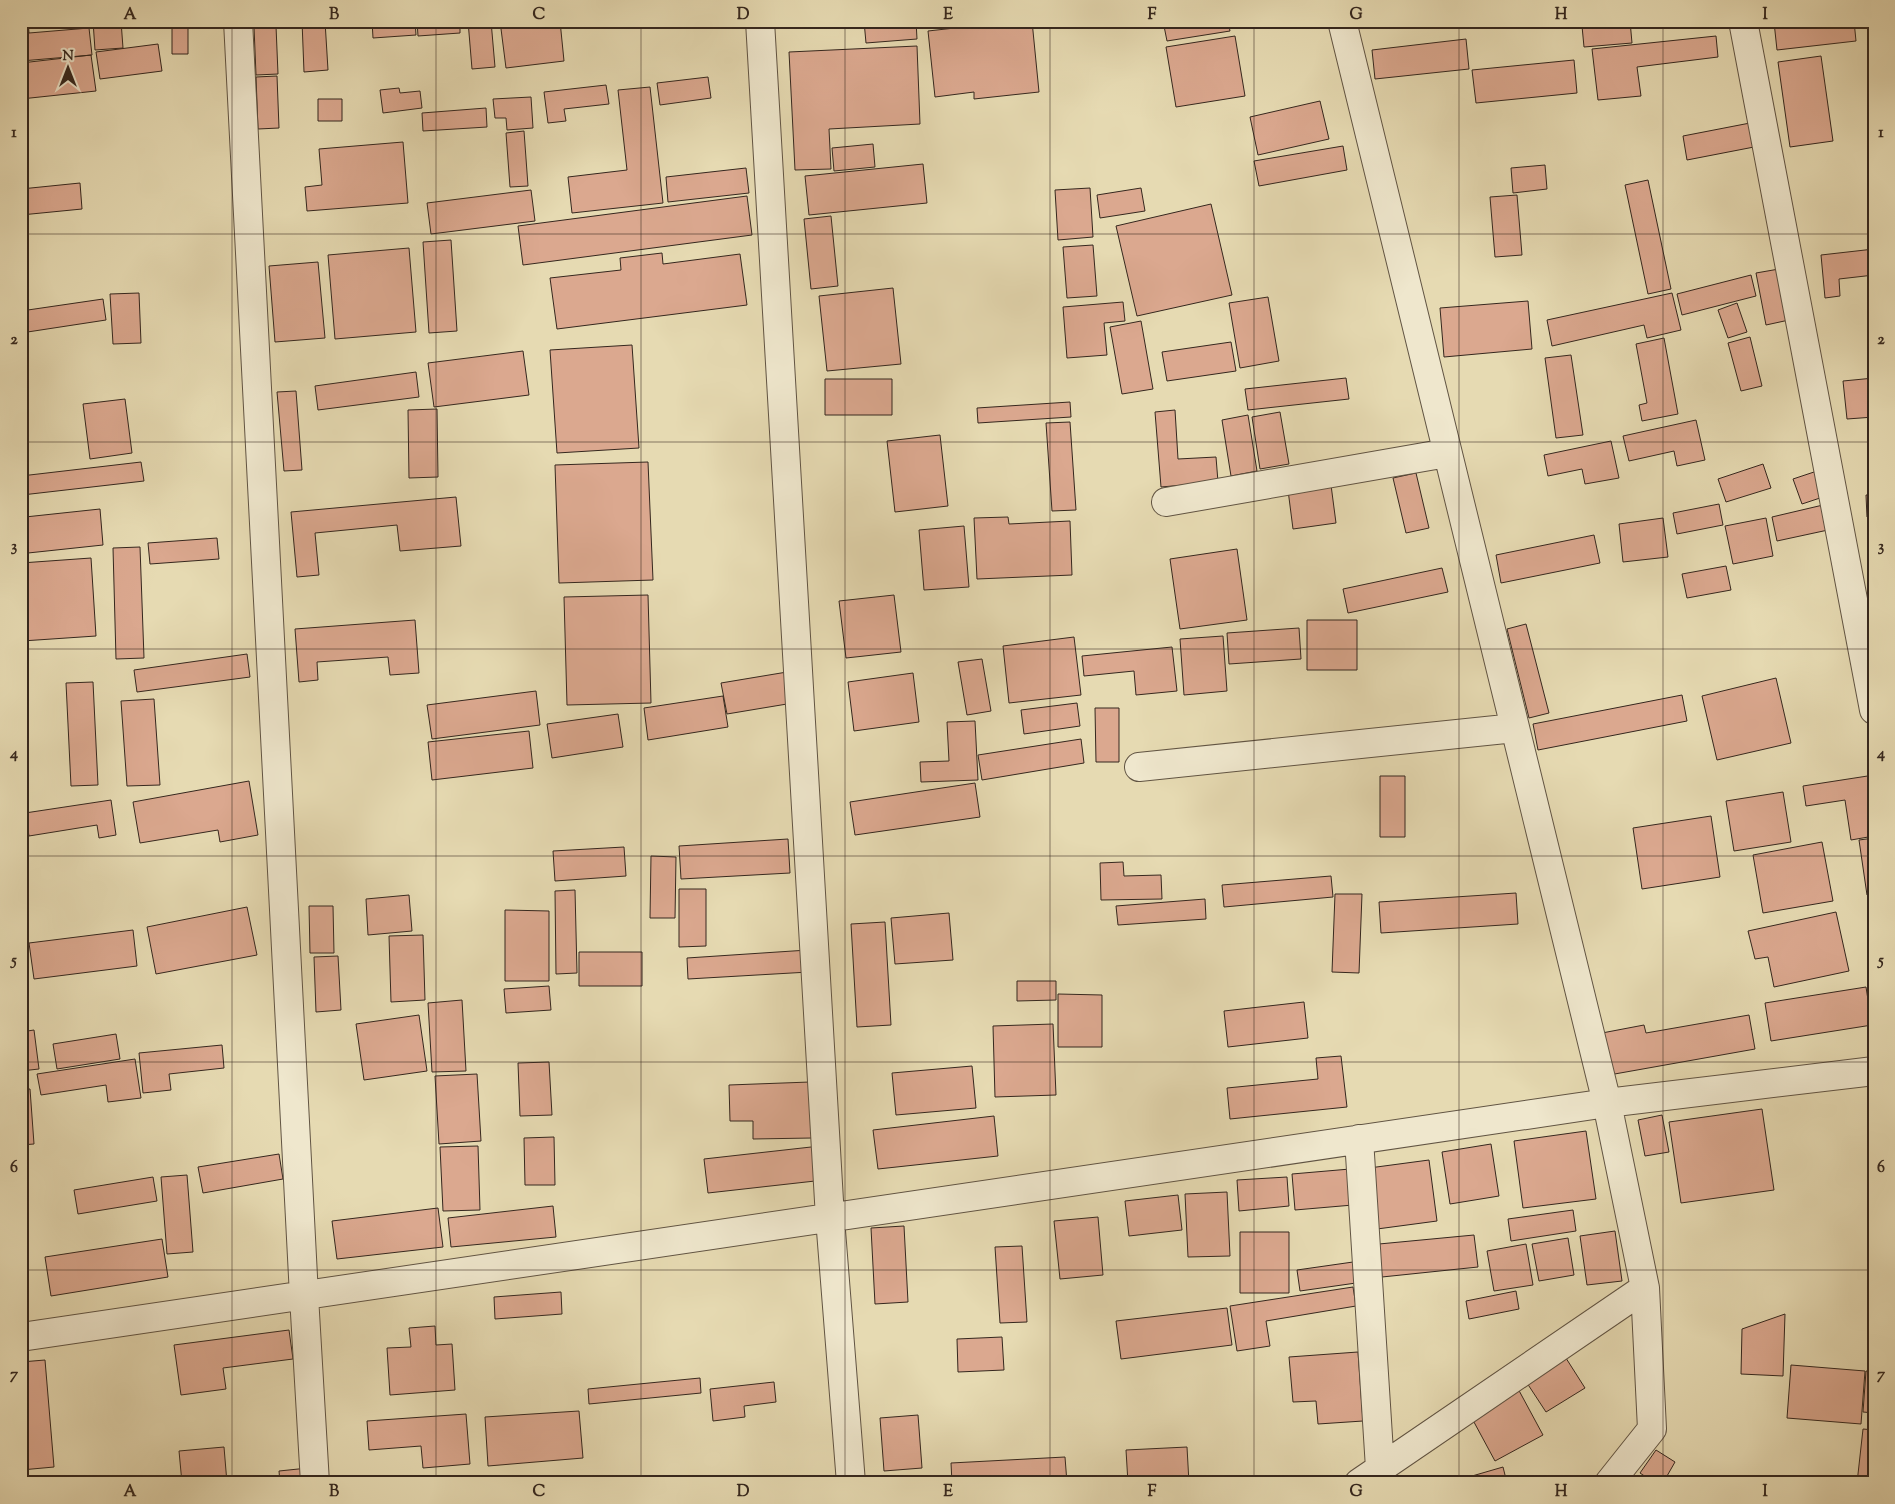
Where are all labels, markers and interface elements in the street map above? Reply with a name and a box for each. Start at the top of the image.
text: A [124,4,137,27]
text: B [329,4,339,27]
text: C [533,4,546,27]
text: D [737,4,750,27]
text: E [943,4,953,27]
text: F [1148,4,1157,27]
text: G [1349,4,1363,27]
text: H [1555,4,1568,27]
text: I [1762,4,1768,27]
north arrow [42,42,92,92]
text: N [62,47,74,67]
text: 1 [11,122,17,145]
text: 1 [1878,122,1884,145]
text: 2 [10,329,18,352]
text: 2 [1877,329,1885,352]
text: 3 [11,536,18,559]
text: 3 [1878,536,1885,559]
text: 4 [9,743,18,766]
text: 4 [1876,743,1885,766]
text: 5 [9,950,17,973]
text: 5 [1876,950,1884,973]
text: 6 [10,1157,18,1180]
text: 6 [1877,1157,1885,1180]
text: 7 [10,1364,19,1387]
text: 7 [1877,1364,1886,1387]
text: A [124,1481,137,1504]
text: B [329,1481,339,1504]
text: C [533,1481,546,1504]
text: D [737,1481,750,1504]
text: E [943,1481,953,1504]
text: F [1148,1481,1157,1504]
text: G [1349,1481,1363,1504]
text: H [1555,1481,1568,1504]
text: I [1762,1481,1768,1504]

